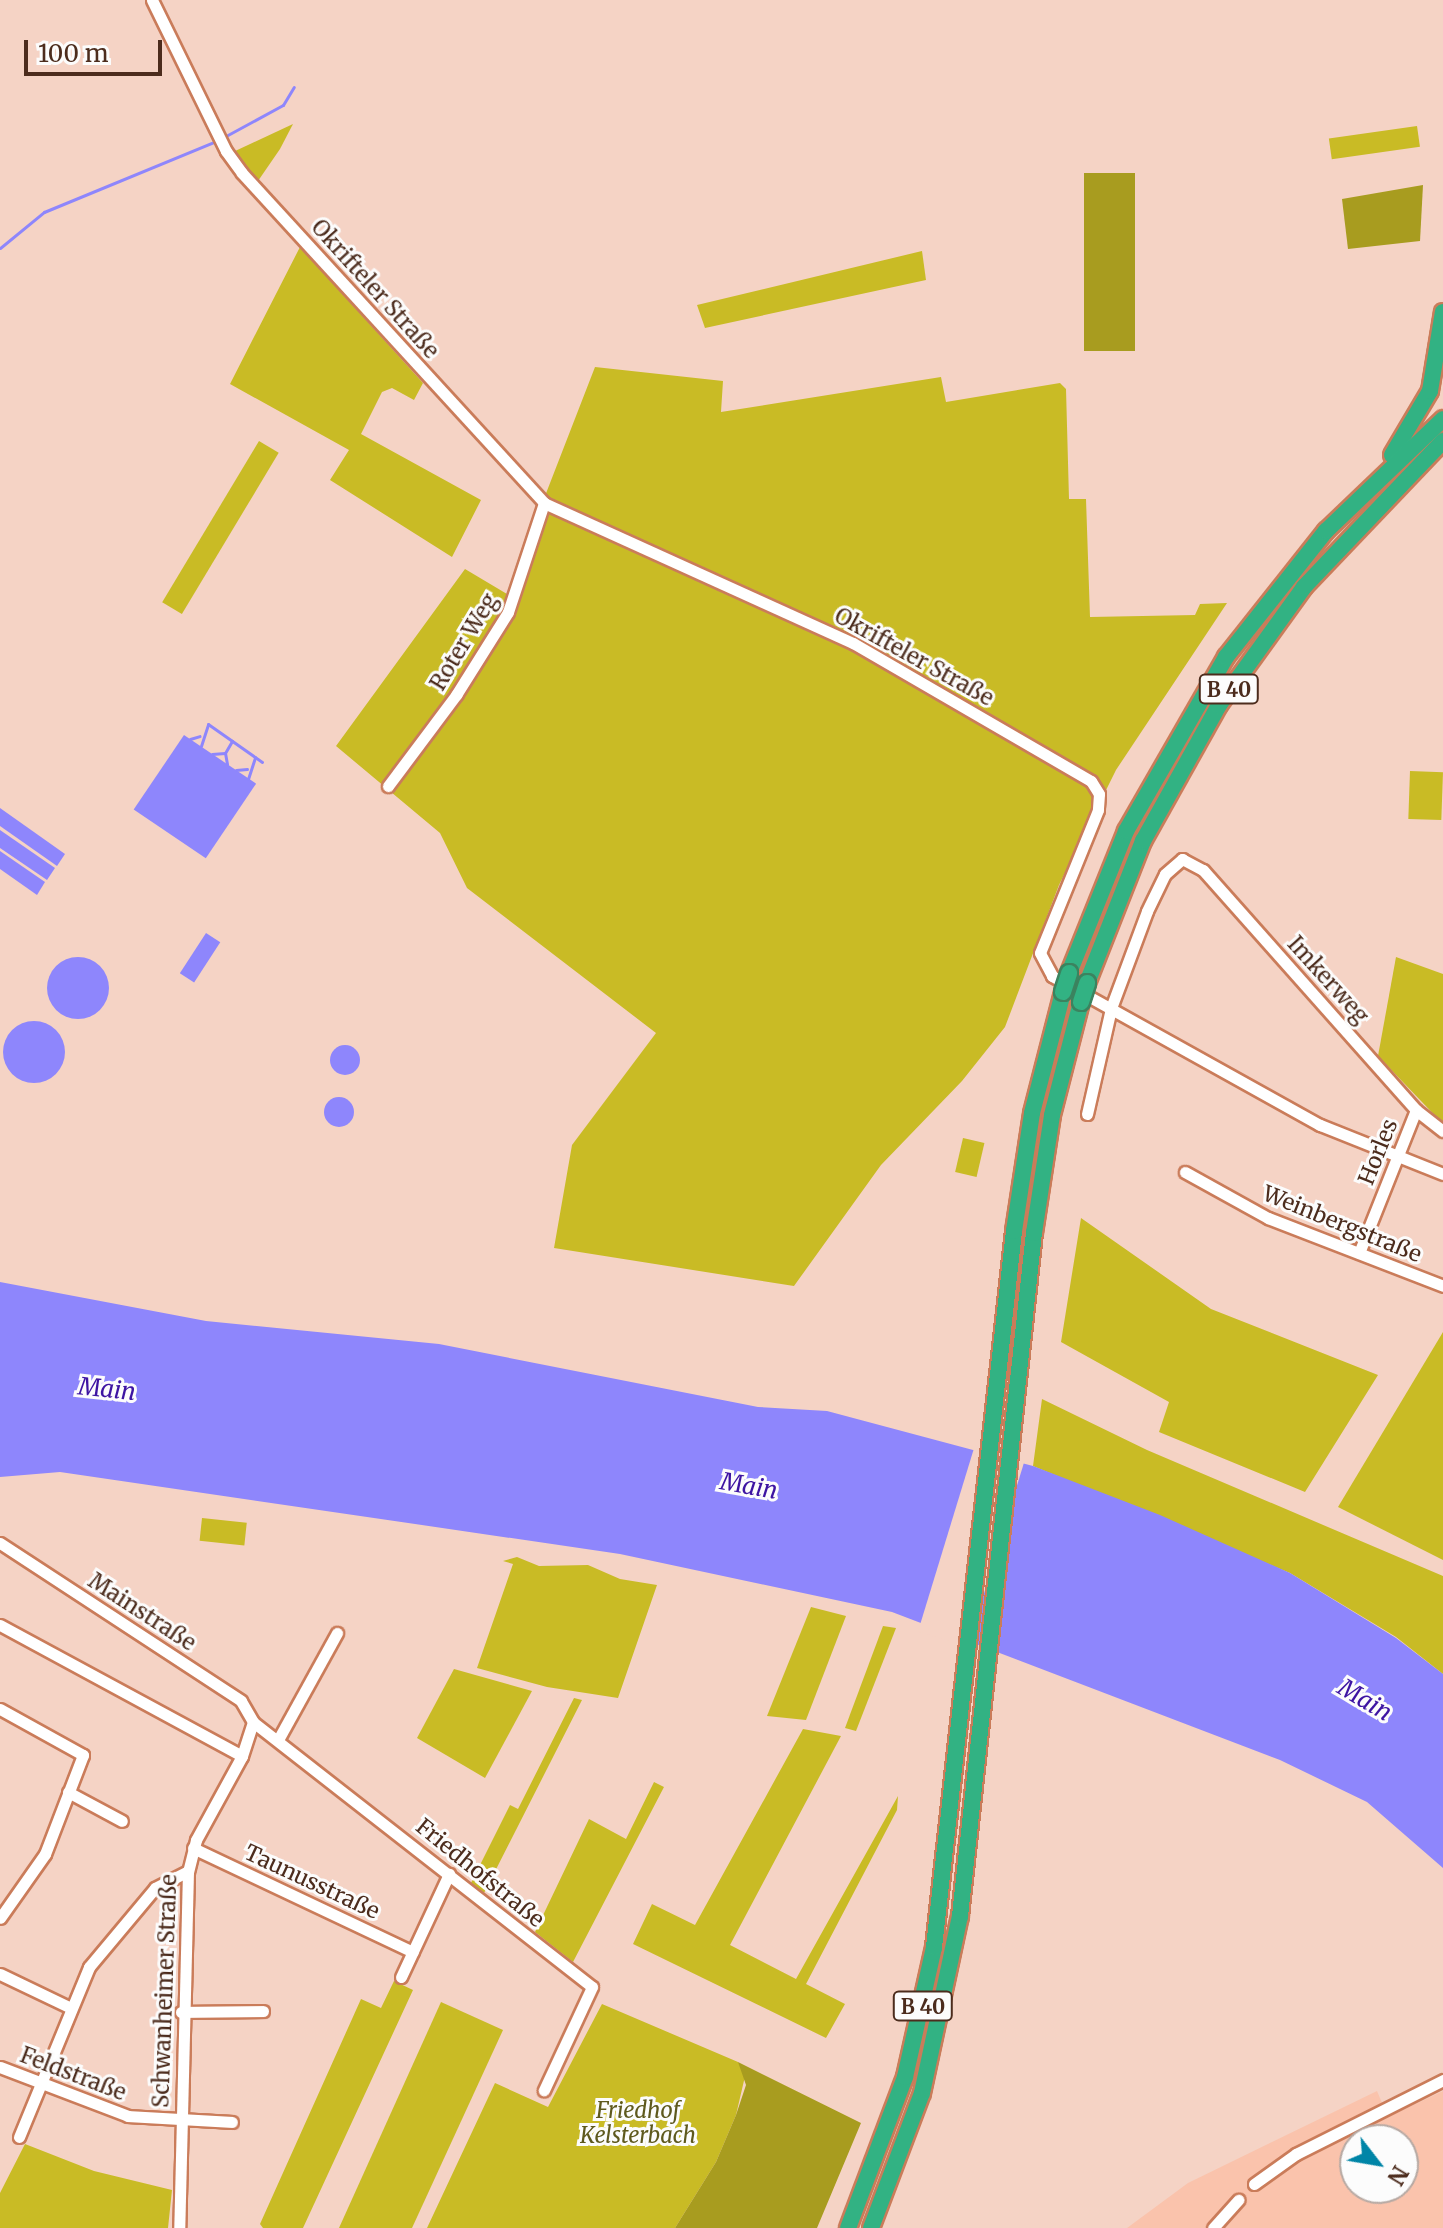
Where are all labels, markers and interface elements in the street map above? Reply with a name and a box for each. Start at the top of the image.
scale bar [28,24,166,74]
text: 100 m [38,38,108,69]
street label: Okrifteler Straße [306,214,444,364]
street label: Roter Weg [425,589,503,695]
street label: Okrifteler Straße [830,602,998,712]
road number: B 40 [1197,673,1261,705]
street label: Imkerweg [1282,931,1374,1029]
street label: Horles [1353,1115,1403,1189]
street label: Weinbergstraße [1259,1180,1425,1268]
water label: Main [77,1372,137,1406]
water label: Main [718,1467,780,1505]
street label: Mainstraße [83,1568,201,1656]
water label: Main [1333,1673,1397,1727]
street label: Friedhofstraße [411,1813,549,1933]
street label: Taunusstraße [240,1839,384,1925]
street label: Schwanheimer Straße [148,1874,182,2108]
road number: B 40 [891,1990,955,2022]
street label: Feldstraße [16,2042,130,2106]
park label: Friedhof Kelsterbach [580,2097,696,2148]
north arrow [1339,2124,1419,2204]
text: N [1381,2161,1414,2190]

